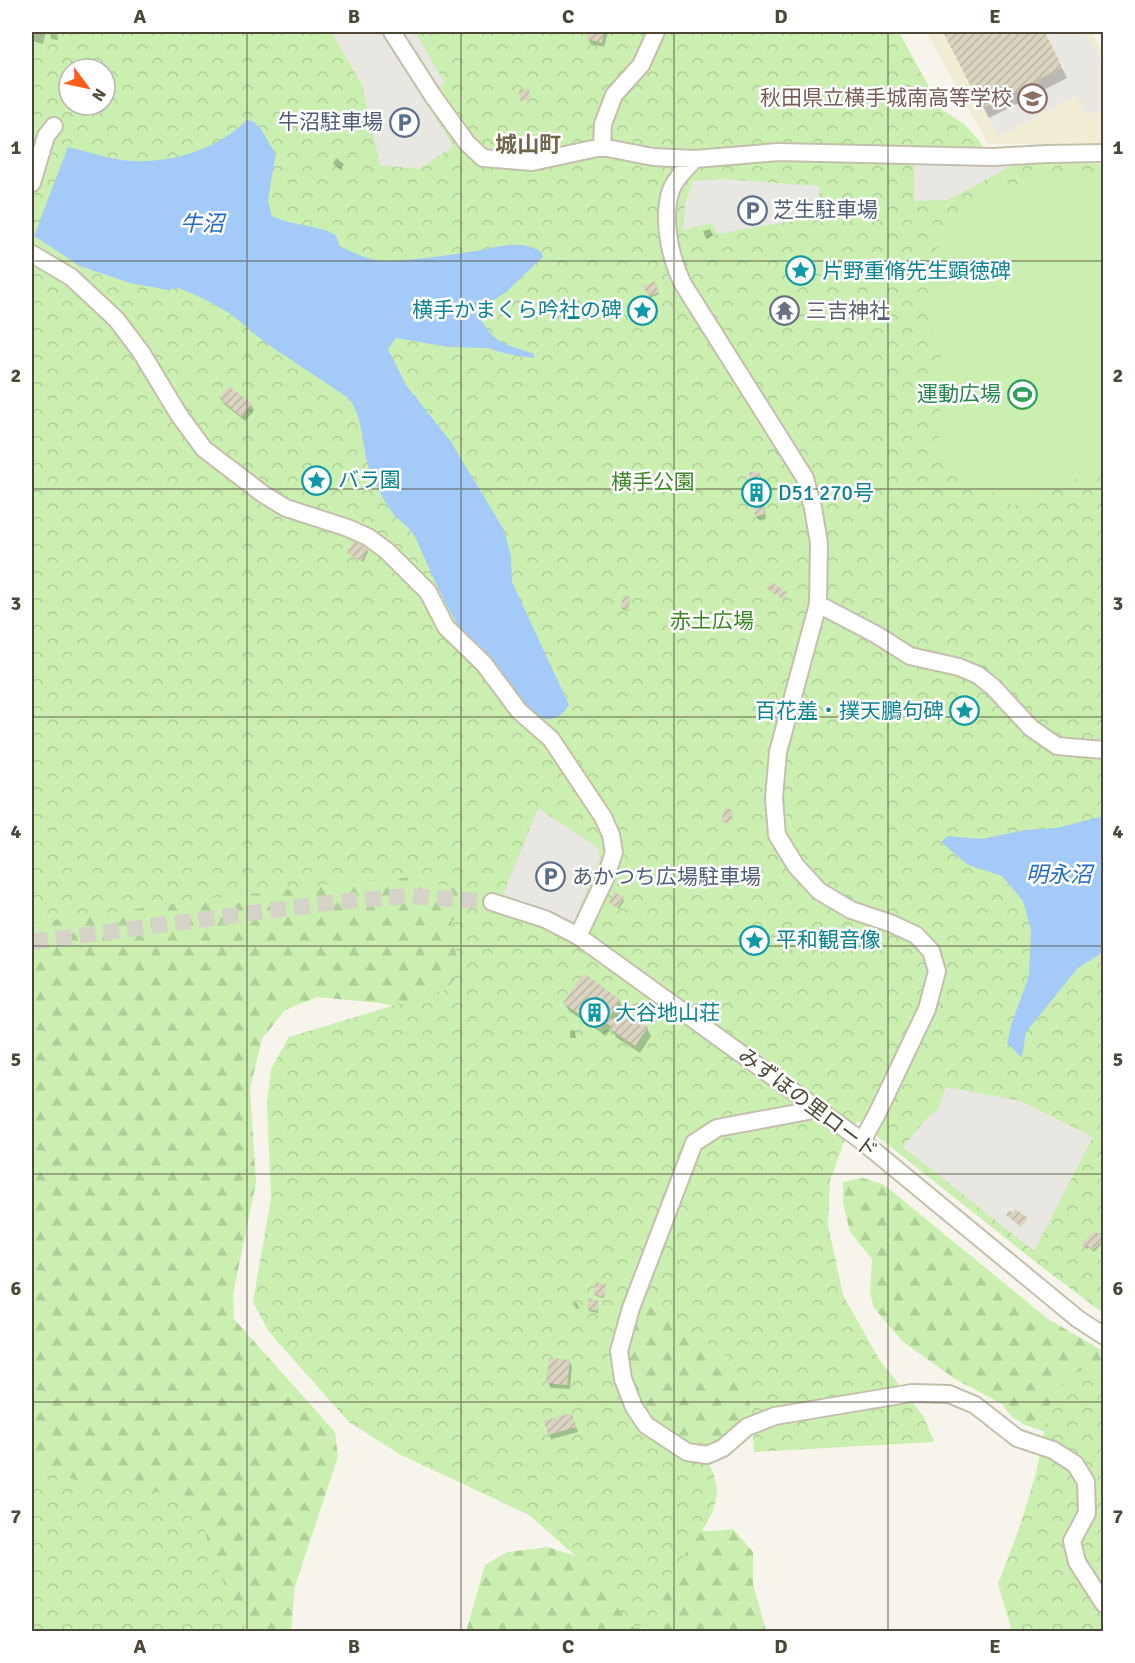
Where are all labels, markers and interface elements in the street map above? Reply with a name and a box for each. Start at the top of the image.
text: A [134,4,147,29]
text: B [348,4,360,29]
text: C [562,4,574,29]
text: D [774,4,788,29]
text: E [989,4,1001,29]
north arrow [57,57,117,117]
school or university icon: 秋田県立横手城南高等学校 [1017,82,1049,114]
text: N [87,85,110,105]
place label: 秋田県立横手城南高等学校 [760,85,1012,111]
parking icon: 牛沼駐車場 [388,106,420,138]
place label: 牛沼駐車場 [278,109,383,135]
district label: 城山町 [495,131,561,158]
text: 1 [11,135,22,160]
text: 1 [1113,135,1124,160]
parking icon: 芝生駐車場 [736,194,768,226]
place label: 芝生駐車場 [773,197,878,223]
water label: 牛沼 [180,210,227,237]
place icon: 片野重脩先生顕徳碑 [785,255,817,287]
place label: 片野重脩先生顕徳碑 [822,258,1011,284]
place icon: 横手かまくら吟社の碑 [627,294,659,326]
temple icon: 三吉神社 [769,295,801,327]
place label: 横手かまくら吟社の碑 [412,297,622,323]
place label: 三吉神社 [806,298,890,324]
text: 2 [11,363,21,388]
text: 2 [1113,363,1123,388]
sports icon: 運動広場 [1006,378,1038,410]
place label: 運動広場 [917,381,1001,407]
place icon: バラ園 [301,464,333,496]
place label: バラ園 [338,467,401,493]
park label: 横手公園 [611,469,695,495]
building icon: D51 270号 [741,477,773,509]
place label: D51 270号 [778,480,874,506]
text: 3 [11,591,21,616]
text: 3 [1113,591,1123,616]
park label: 赤土広場 [670,608,754,634]
place icon: 百花羞・撲天鵬句碑 [949,695,981,727]
place label: 百花羞・撲天鵬句碑 [755,698,944,724]
text: 4 [11,819,22,844]
text: 4 [1113,819,1124,844]
parking icon: あかつち広場駐車場 [535,861,567,893]
water label: 明永沼 [1026,861,1095,888]
place label: あかつち広場駐車場 [572,864,761,890]
place icon: 平和観音像 [739,924,771,956]
place label: 平和観音像 [776,927,881,953]
building icon: 大谷地山荘 [578,997,610,1029]
place label: 大谷地山荘 [615,1000,720,1026]
street label: みずほの里ロード [733,1042,883,1164]
text: 5 [11,1047,21,1072]
text: 5 [1113,1047,1123,1072]
text: 6 [11,1276,22,1301]
text: 6 [1113,1276,1124,1301]
text: 7 [11,1504,22,1529]
text: 7 [1113,1504,1124,1529]
text: A [134,1634,147,1659]
text: B [348,1634,360,1659]
text: C [562,1634,574,1659]
text: D [774,1634,788,1659]
text: E [989,1634,1001,1659]

